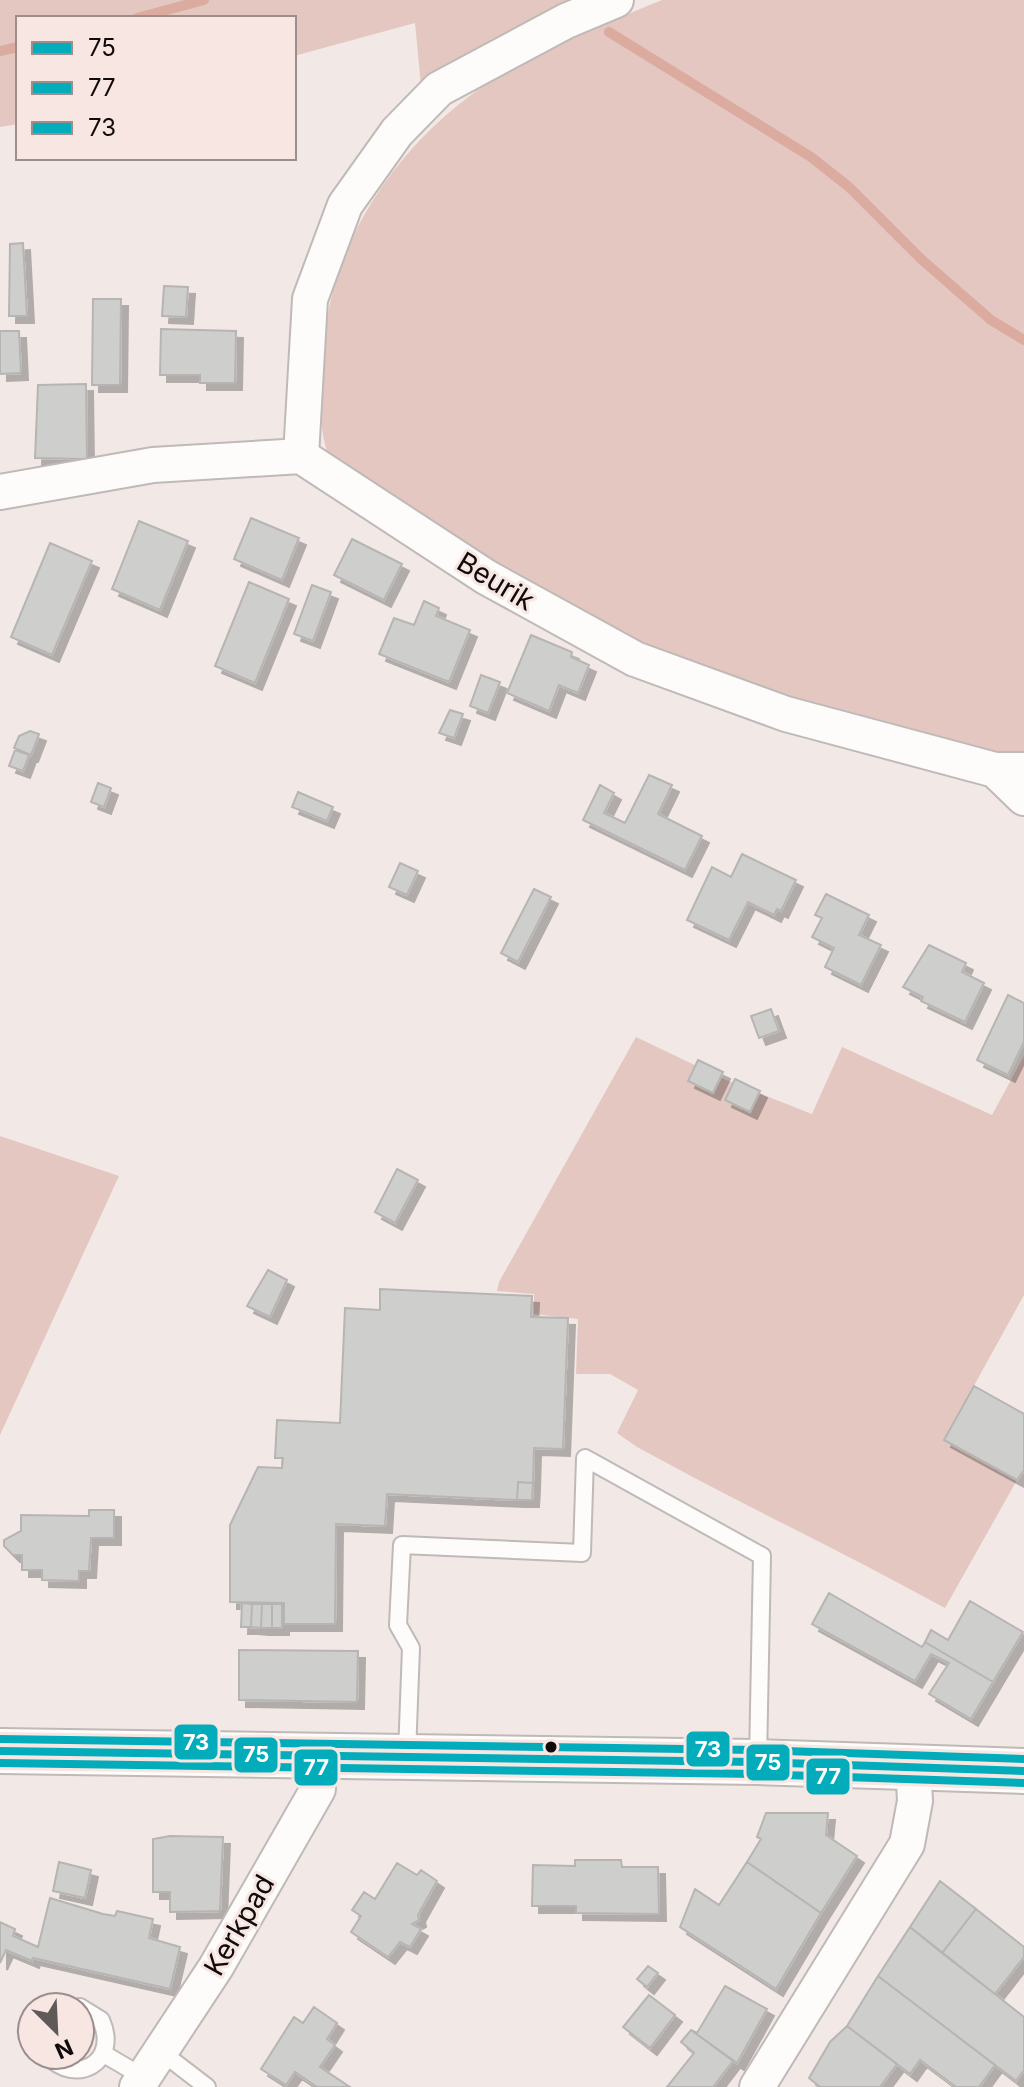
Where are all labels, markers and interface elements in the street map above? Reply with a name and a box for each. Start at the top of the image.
legend [16,16,296,160]
text: 75 [88,33,116,62]
text: 77 [88,73,116,102]
text: 73 [88,113,116,142]
street label: Beurik [451,545,541,617]
line badge: 73 [173,1723,219,1761]
text: 73 [183,1729,209,1755]
line badge: 73 [685,1730,731,1768]
line badge: 75 [233,1736,279,1774]
text: 73 [695,1736,721,1762]
unlabelled marker [543,1739,559,1755]
text: 75 [243,1741,269,1767]
line badge: 75 [745,1743,791,1782]
line badge: 77 [293,1748,339,1787]
text: 75 [755,1749,781,1775]
text: 77 [303,1754,329,1780]
line badge: 77 [805,1757,851,1796]
text: 77 [815,1763,841,1789]
street label: Kerkpad [197,1869,281,1981]
north arrow [16,1991,96,2071]
text: N [51,2034,77,2065]

